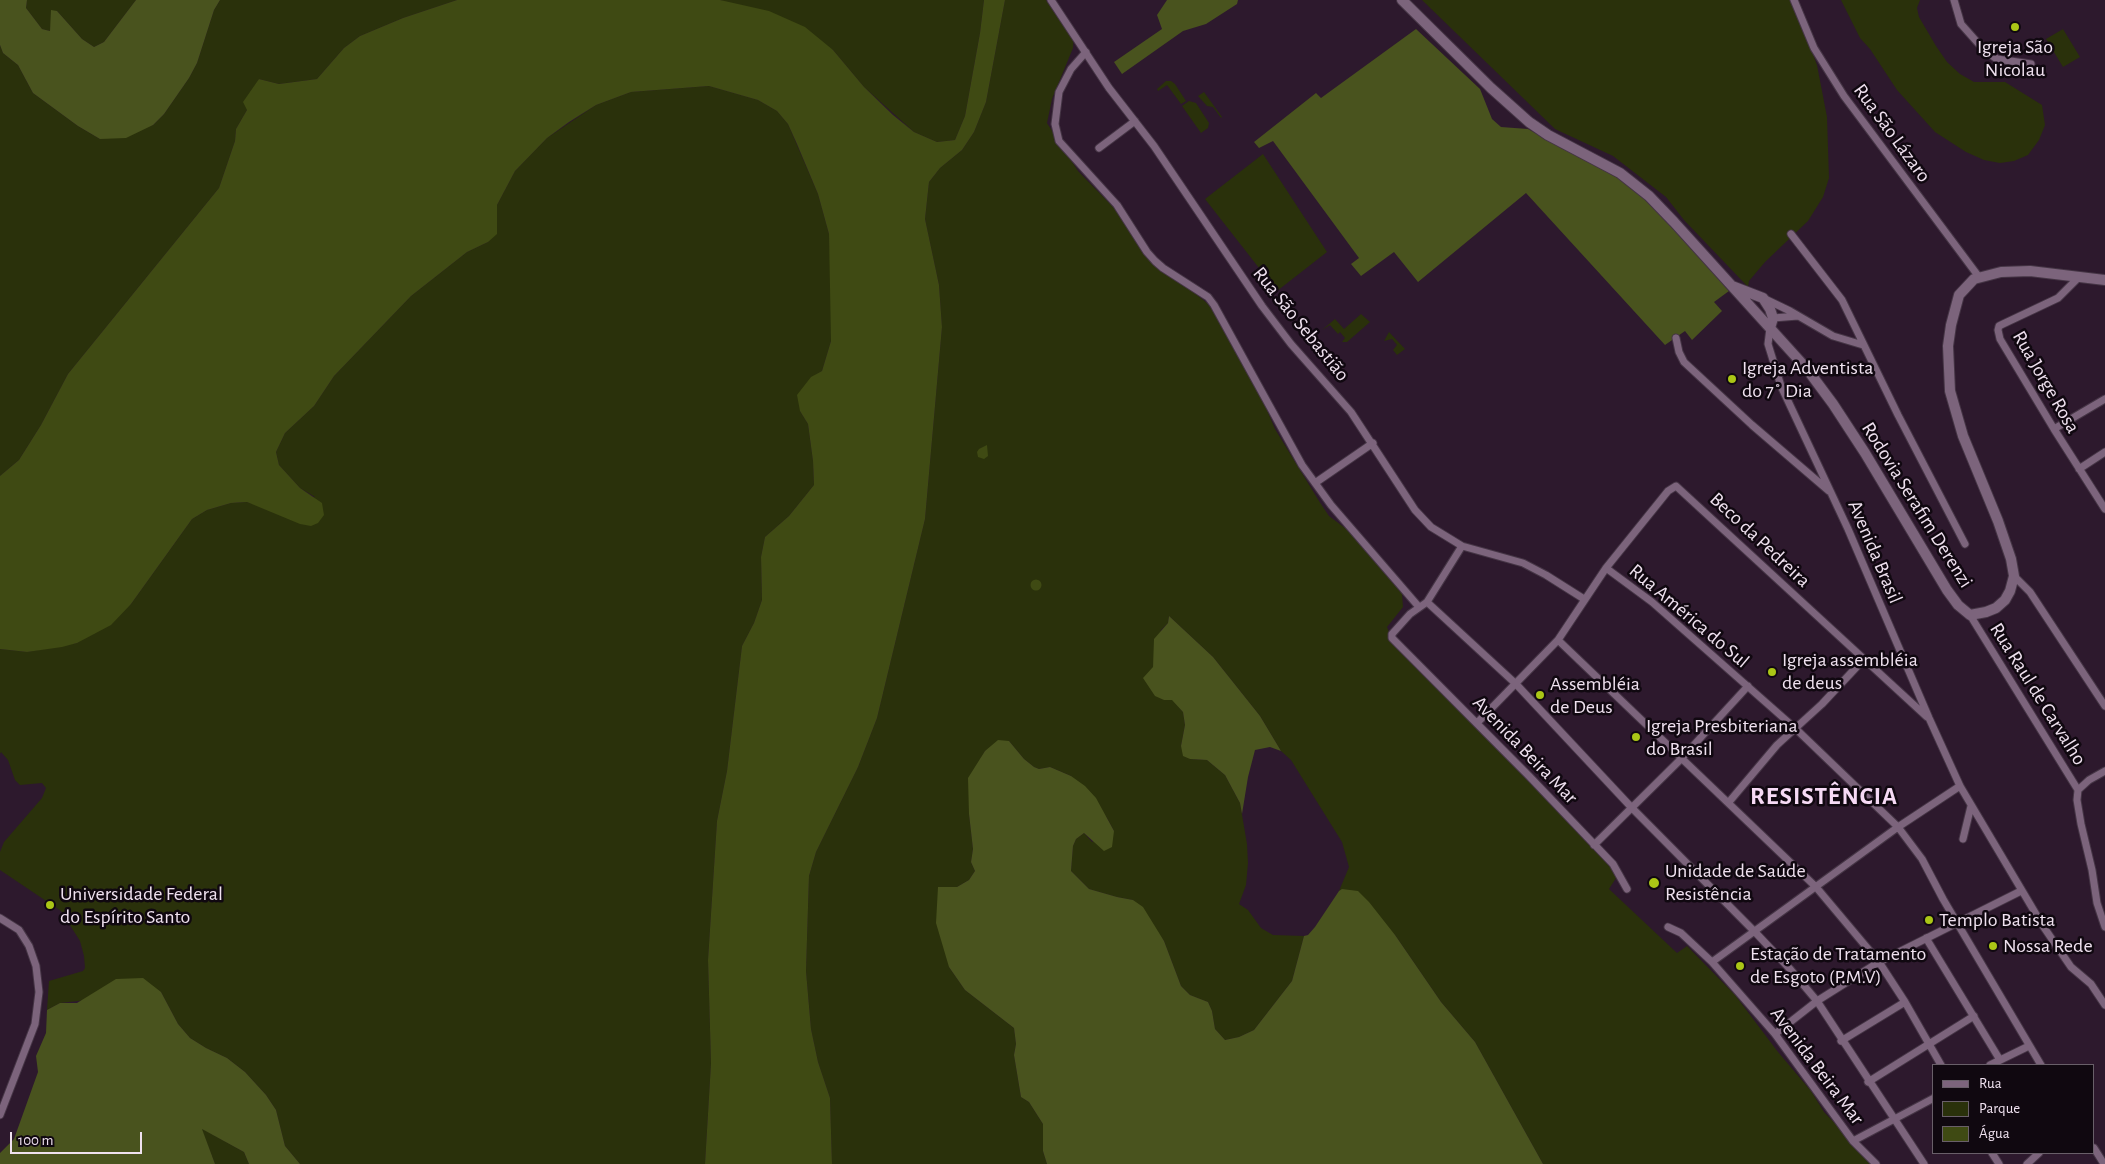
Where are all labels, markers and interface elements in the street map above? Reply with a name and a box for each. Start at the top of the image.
marker: Igreja São Nicolau [2009,21,2021,33]
place label: Igreja São Nicolau [1977,35,2053,82]
street label: Rua São Lázaro [1848,79,1936,187]
street label: Rua São Sebastião [1248,262,1354,386]
street label: Rua Jorge Rosa [2007,326,2085,438]
place label: Igreja Adventista do 7˚ Dia [1742,356,1874,403]
marker: Igreja Adventista do 7˚ Dia [1726,373,1738,385]
street label: Rodovia Serafim Derenzi [1856,418,1978,592]
street label: Beco da Pedreira [1705,487,1815,593]
street label: Avenida Brasil [1842,497,1908,607]
street label: Rua América do Sul [1624,559,1754,673]
street label: Rua Raul de Carvalho [1985,618,2091,770]
place label: Igreja assembléia de deus [1782,648,1918,695]
marker: Igreja assembléia de deus [1766,666,1778,678]
place label: Assembléia de Deus [1550,672,1640,719]
marker: Assembléia de Deus [1534,689,1546,701]
street label: Avenida Beira Mar [1467,691,1583,809]
place label: Igreja Presbiteriana do Brasil [1646,714,1798,761]
marker: Igreja Presbiteriana do Brasil [1630,731,1642,743]
district label: RESISTÊNCIA [1749,781,1899,811]
place label: Unidade de Saúde Resistência [1665,859,1806,906]
marker: Unidade de Saúde Resistência [1647,876,1661,890]
place label: Universidade Federal do Espírito Santo [60,882,223,929]
marker: Universidade Federal do Espírito Santo [44,899,56,911]
place label: Templo Batista [1939,908,2055,932]
marker: Templo Batista [1923,914,1935,926]
place label: Nossa Rede [2003,934,2093,958]
marker: Nossa Rede [1987,940,1999,952]
place label: Estação de Tratamento de Esgoto (P.M.V) [1750,942,1926,989]
marker: Estação de Tratamento de Esgoto (P.M.V) [1734,960,1746,972]
street label: Avenida Beira Mar [1765,1002,1869,1130]
legend [1932,1064,2095,1154]
text: Rua [1979,1076,2002,1091]
text: Parque [1979,1101,2020,1116]
scale bar [12,1122,145,1154]
text: Água [1979,1126,2010,1141]
text: 100 m [18,1133,53,1148]

